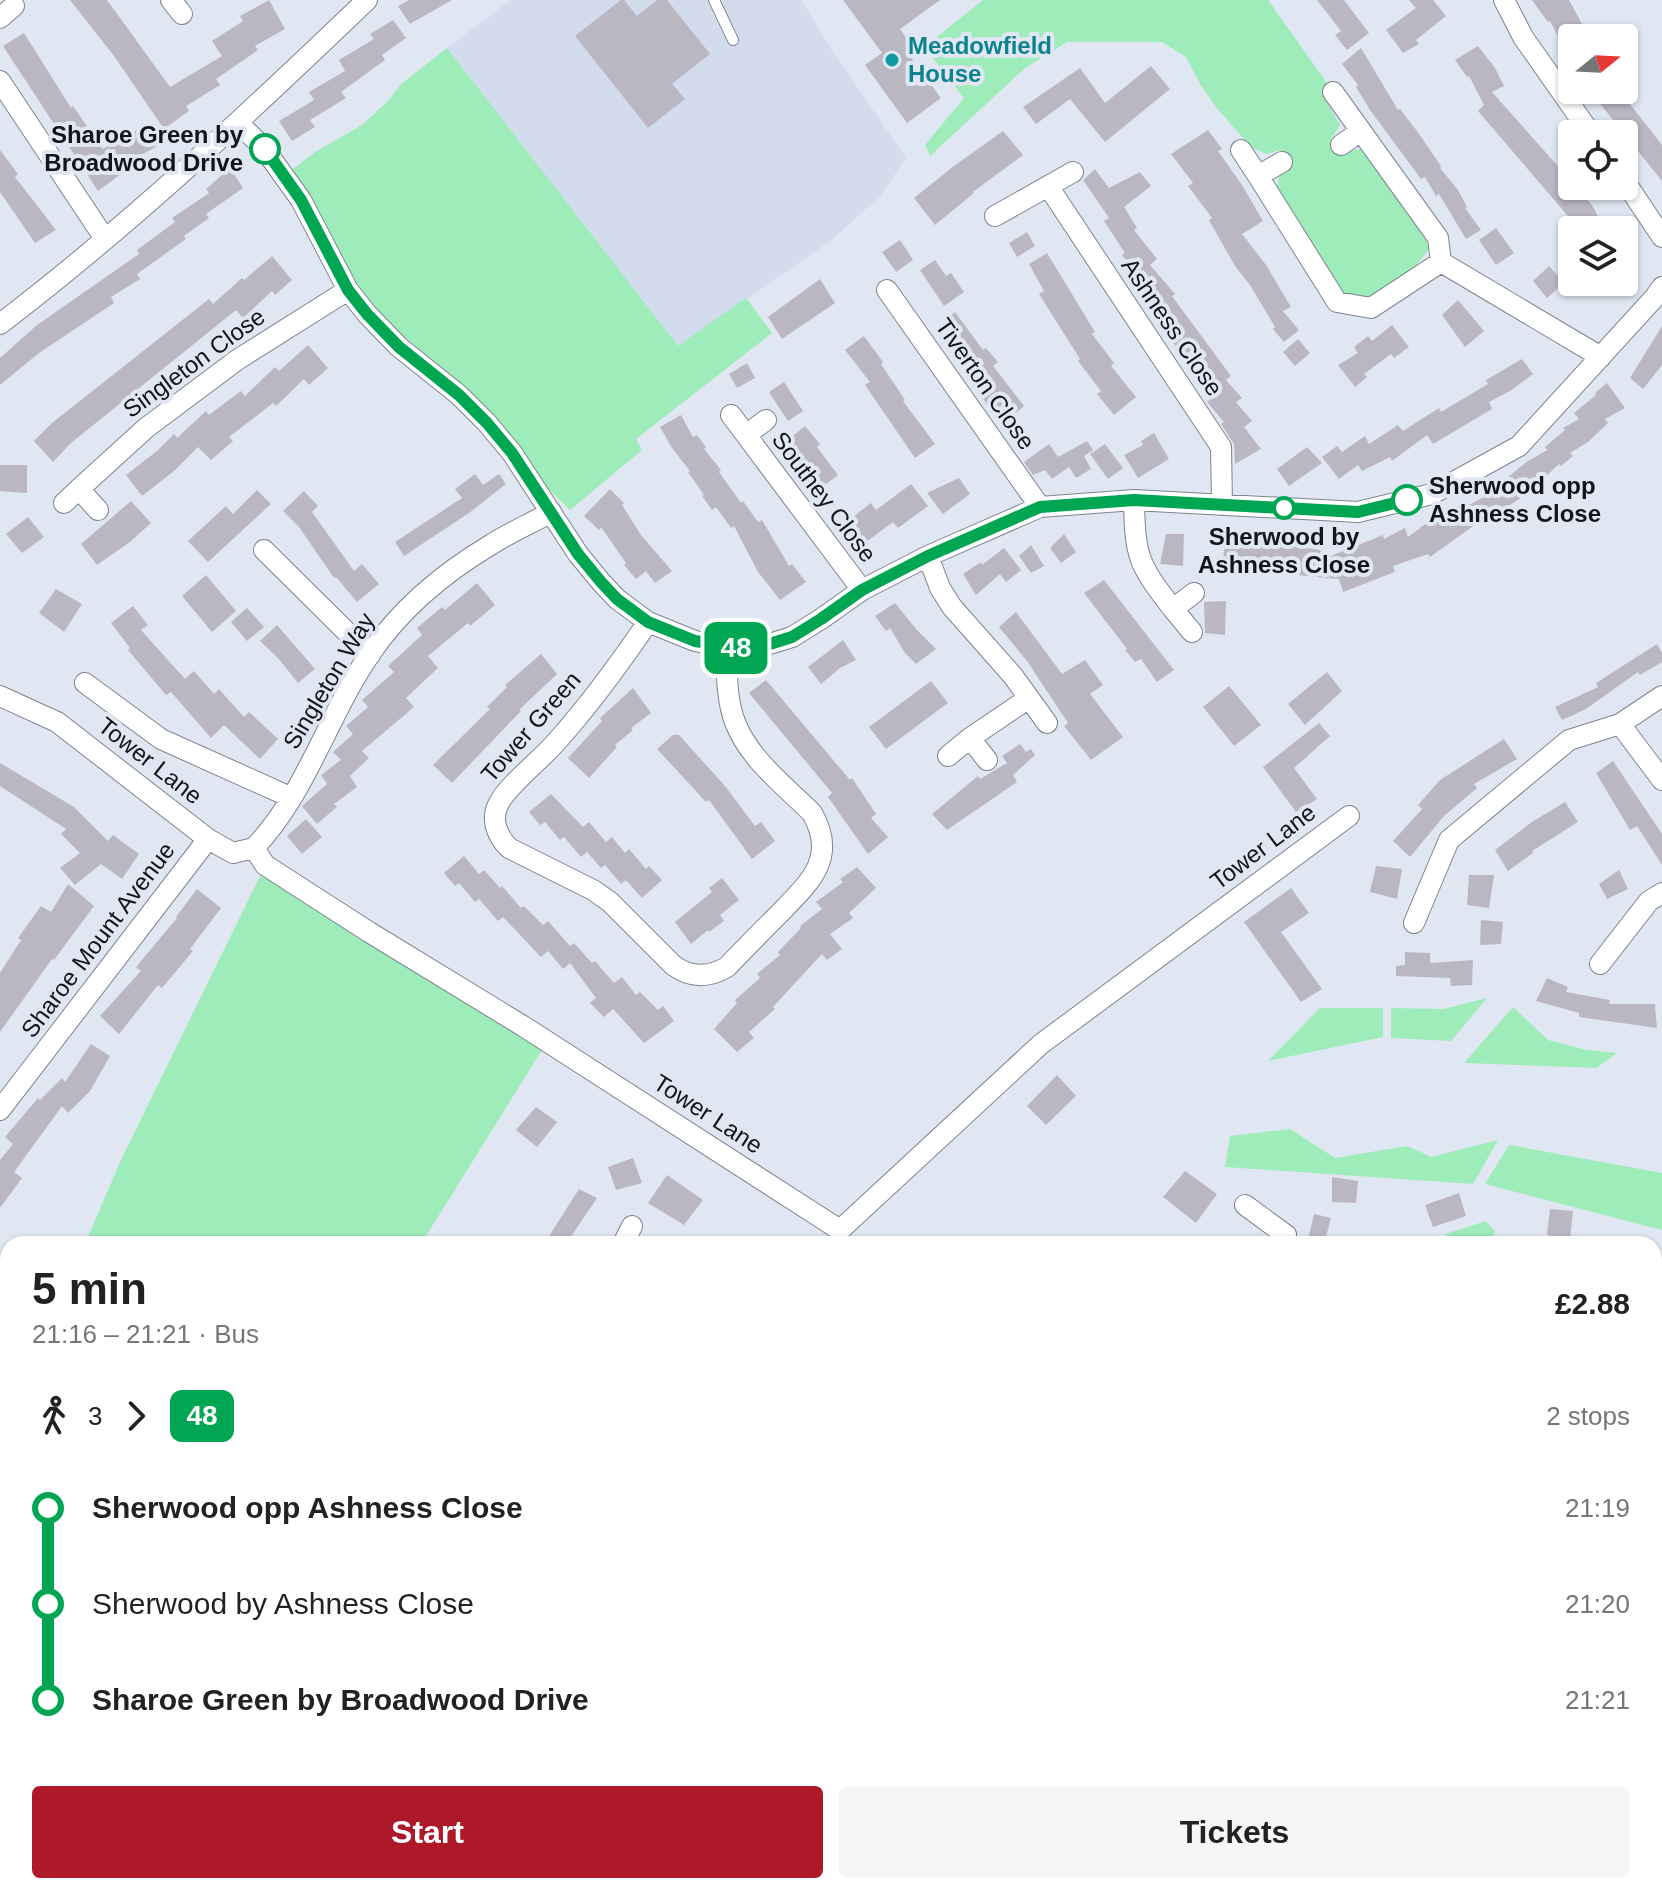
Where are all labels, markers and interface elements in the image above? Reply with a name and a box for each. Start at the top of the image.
north arrow [1558,24,1638,104]
map controls [1558,24,1638,296]
place label: Meadowfield House [908,32,1052,87]
marker: Meadowfield House [883,51,901,69]
button: locate [1558,120,1638,200]
place label: Sharoe Green by Broadwood Drive [44,121,244,176]
marker: Sharoe Green by Broadwood Drive [250,134,280,164]
button: layers [1558,216,1638,296]
street label: Ashness Close [1116,253,1228,401]
street label: Singleton Close [118,302,270,423]
street label: Tiverton Close [930,313,1041,454]
street label: Southey Close [767,426,882,567]
place label: Sherwood opp Ashness Close [1429,472,1601,527]
marker: Sherwood opp Ashness Close [1392,485,1422,515]
marker: Sherwood by Ashness Close [1273,497,1295,519]
place label: Sherwood by Ashness Close [1198,523,1370,578]
street label: Singleton Way [277,608,380,754]
line badge: 48 [700,622,772,674]
text: 48 [720,632,752,663]
street label: Tower Green [475,666,586,787]
street label: Tower Lane [93,712,208,809]
street label: Tower Lane [1205,798,1320,895]
street label: Sharoe Mount Avenue [15,837,180,1042]
street label: Tower Lane [649,1068,768,1159]
text: 5 min [32,1264,147,1313]
text: £2.88 [1555,1287,1630,1320]
text: 21:16 – 21:21 · Bus [32,1319,259,1349]
icon: walk [32,1394,76,1438]
icon: forward [114,1394,158,1438]
text: 48 [186,1400,218,1431]
text: 3 [88,1401,102,1431]
text: 2 stops [1546,1401,1630,1431]
text: Sherwood opp Ashness Close [92,1491,523,1524]
text: 21:19 [1565,1493,1630,1523]
text: Sherwood by Ashness Close [92,1587,474,1620]
text: 21:20 [1565,1589,1630,1619]
text: Sharoe Green by Broadwood Drive [92,1683,589,1716]
text: 21:21 [1565,1685,1630,1715]
button: Start [32,1786,823,1878]
button: Tickets [839,1786,1630,1878]

